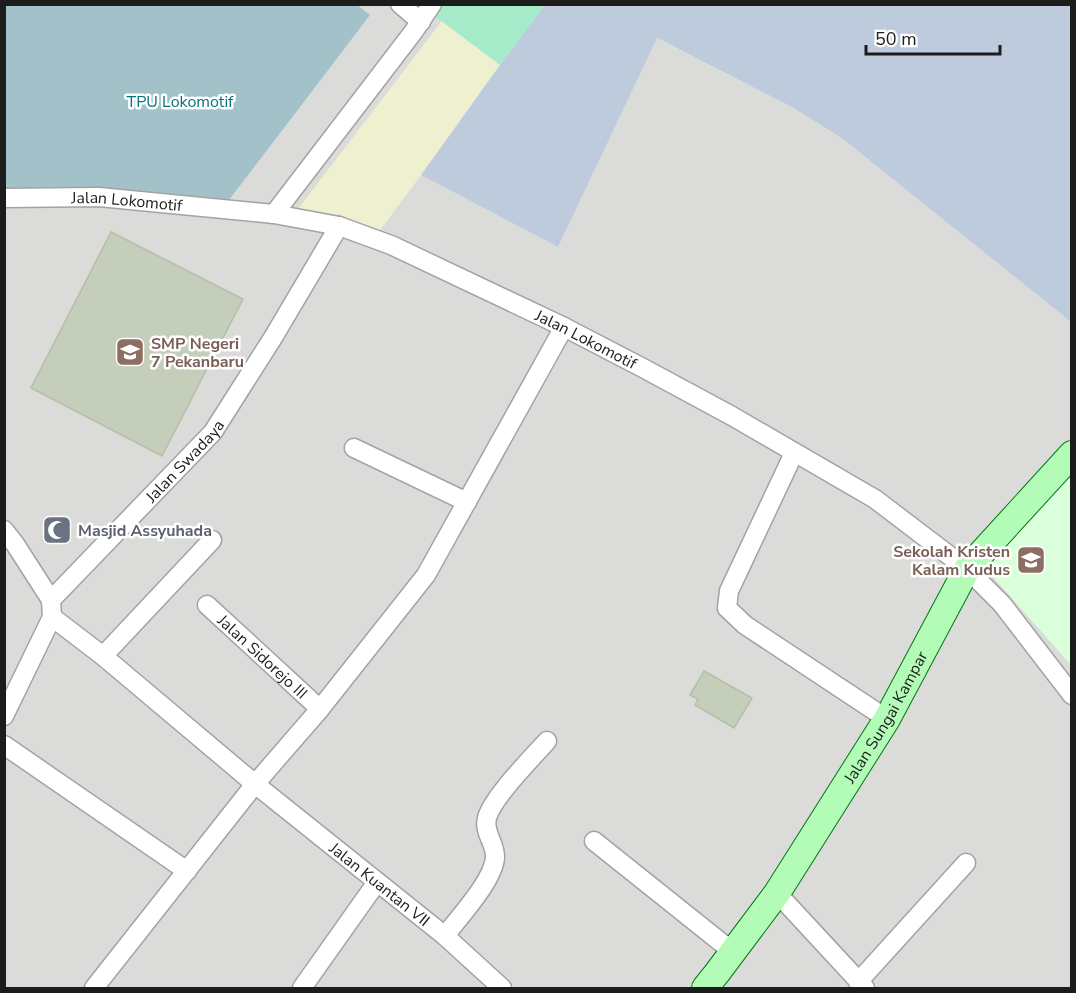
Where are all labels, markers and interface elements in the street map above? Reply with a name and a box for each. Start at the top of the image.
scale bar [866,18,1000,56]
text: 50 m [875,27,917,51]
park label: TPU Lokomotif [127,91,234,113]
street label: Jalan Lokomotif [70,187,184,217]
street label: Jalan Lokomotif [530,304,641,375]
place label: SMP Negeri 7 Pekanbaru [151,333,244,373]
school or university icon: SMP Negeri 7 Pekanbaru [114,336,146,368]
street label: Jalan Swadaya [140,416,230,508]
mosque icon: Masjid Assyuhada [41,514,73,546]
place label: Masjid Assyuhada [78,520,212,542]
place label: Sekolah Kristen Kalam Kudus [893,541,1010,581]
school or university icon: Sekolah Kristen Kalam Kudus [1015,544,1047,576]
street label: Jalan Sidorejo III [212,609,312,704]
street label: Jalan Sungai Kampar [839,647,933,789]
street label: Jalan Kuantan VII [324,837,434,932]

